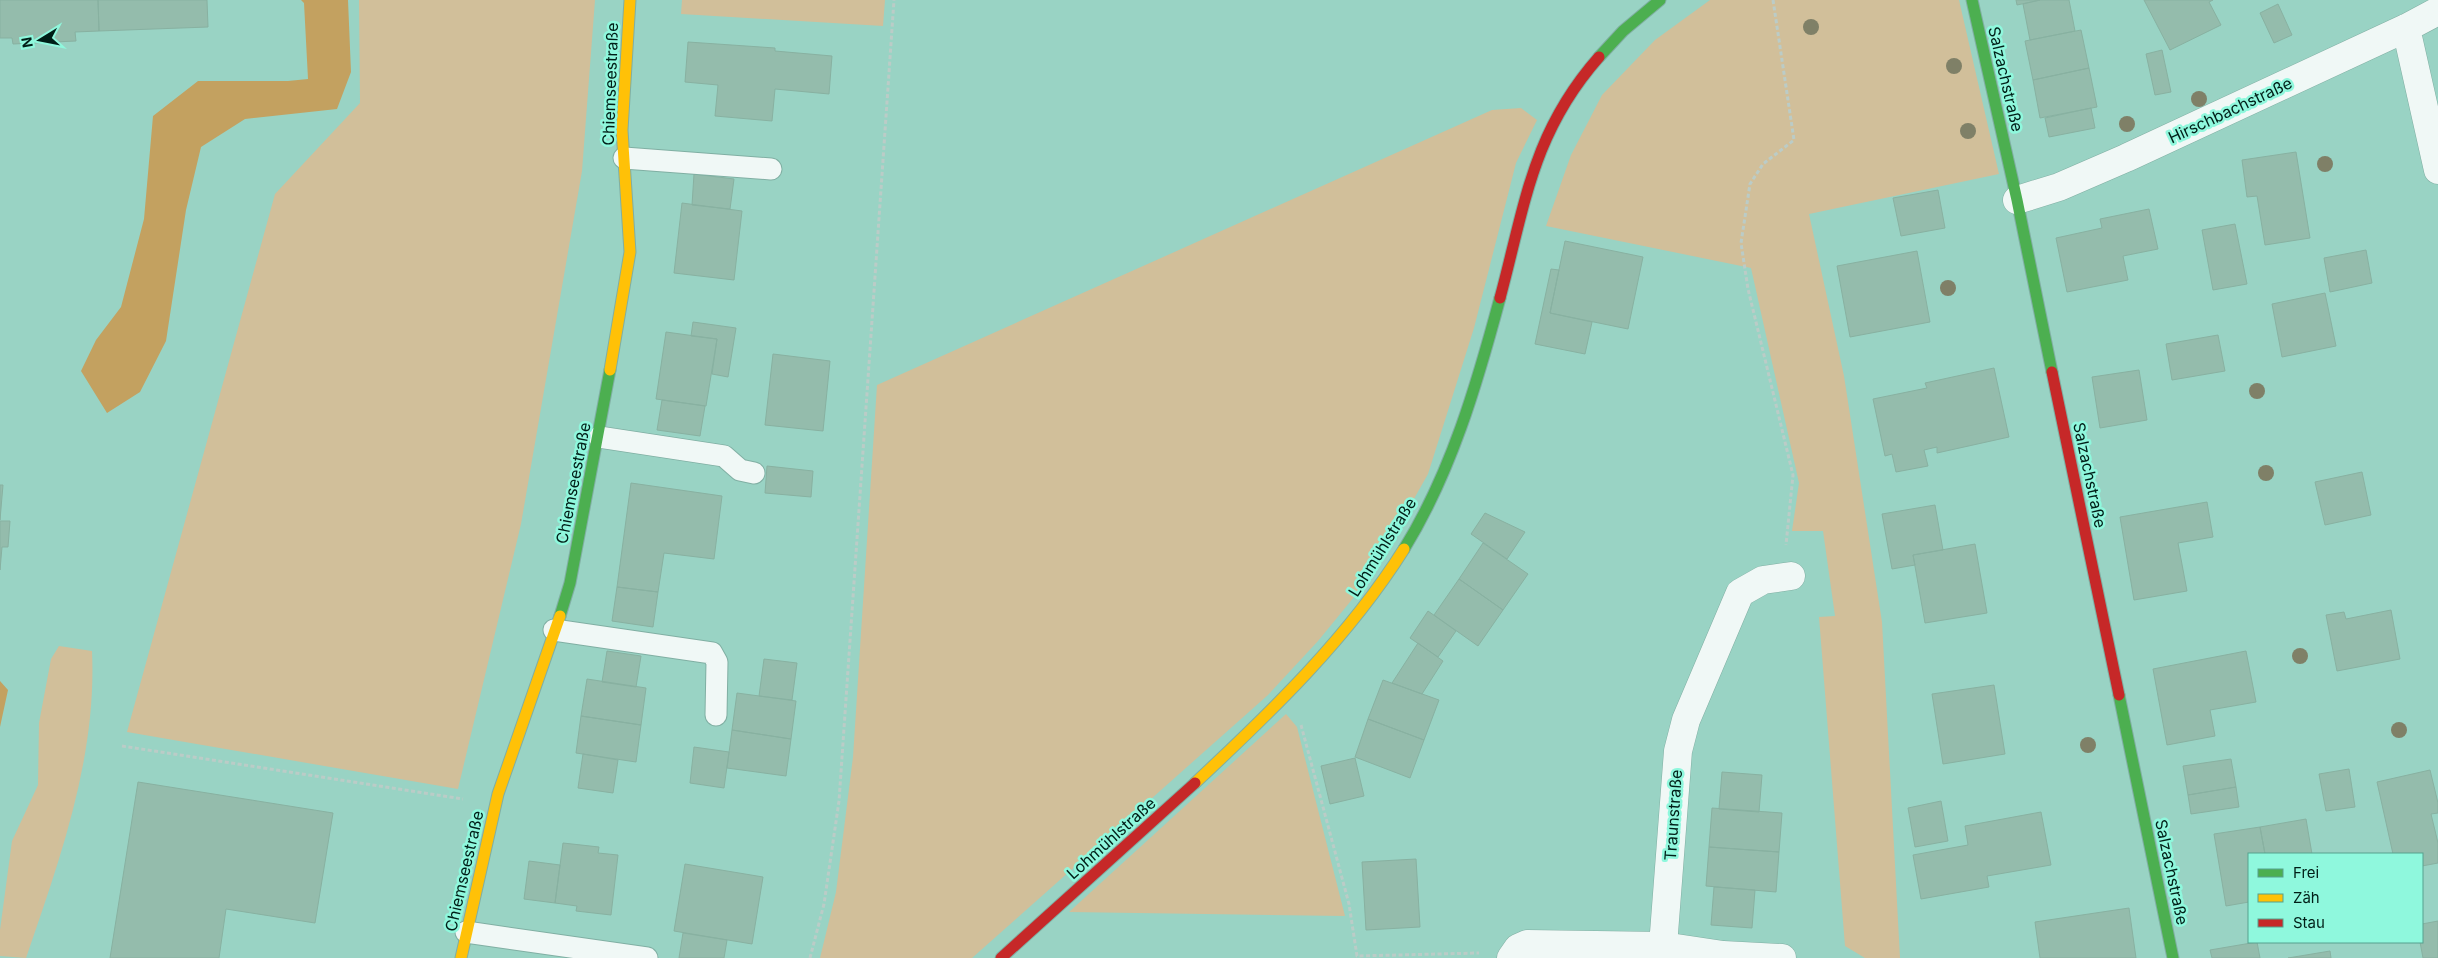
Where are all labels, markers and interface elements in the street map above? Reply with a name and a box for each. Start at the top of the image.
north arrow [15,15,65,65]
street label: Chiemseestraße [598,22,622,146]
street label: Salzachstraße [1984,24,2028,134]
text: N [17,36,36,49]
street label: Hirschbachstraße [2165,73,2295,147]
street label: Salzachstraße [2069,420,2111,530]
street label: Chiemseestraße [551,421,595,545]
street label: Lohmühlstraße [1344,494,1420,600]
street label: Traunstraße [1660,769,1686,861]
street label: Lohmühlstraße [1062,793,1160,883]
street label: Chiemseestraße [440,809,488,933]
street label: Salzachstraße [2151,817,2193,927]
legend [2248,853,2423,943]
text: Frei [2293,863,2319,882]
text: Zäh [2293,888,2320,907]
text: Stau [2293,913,2325,932]

